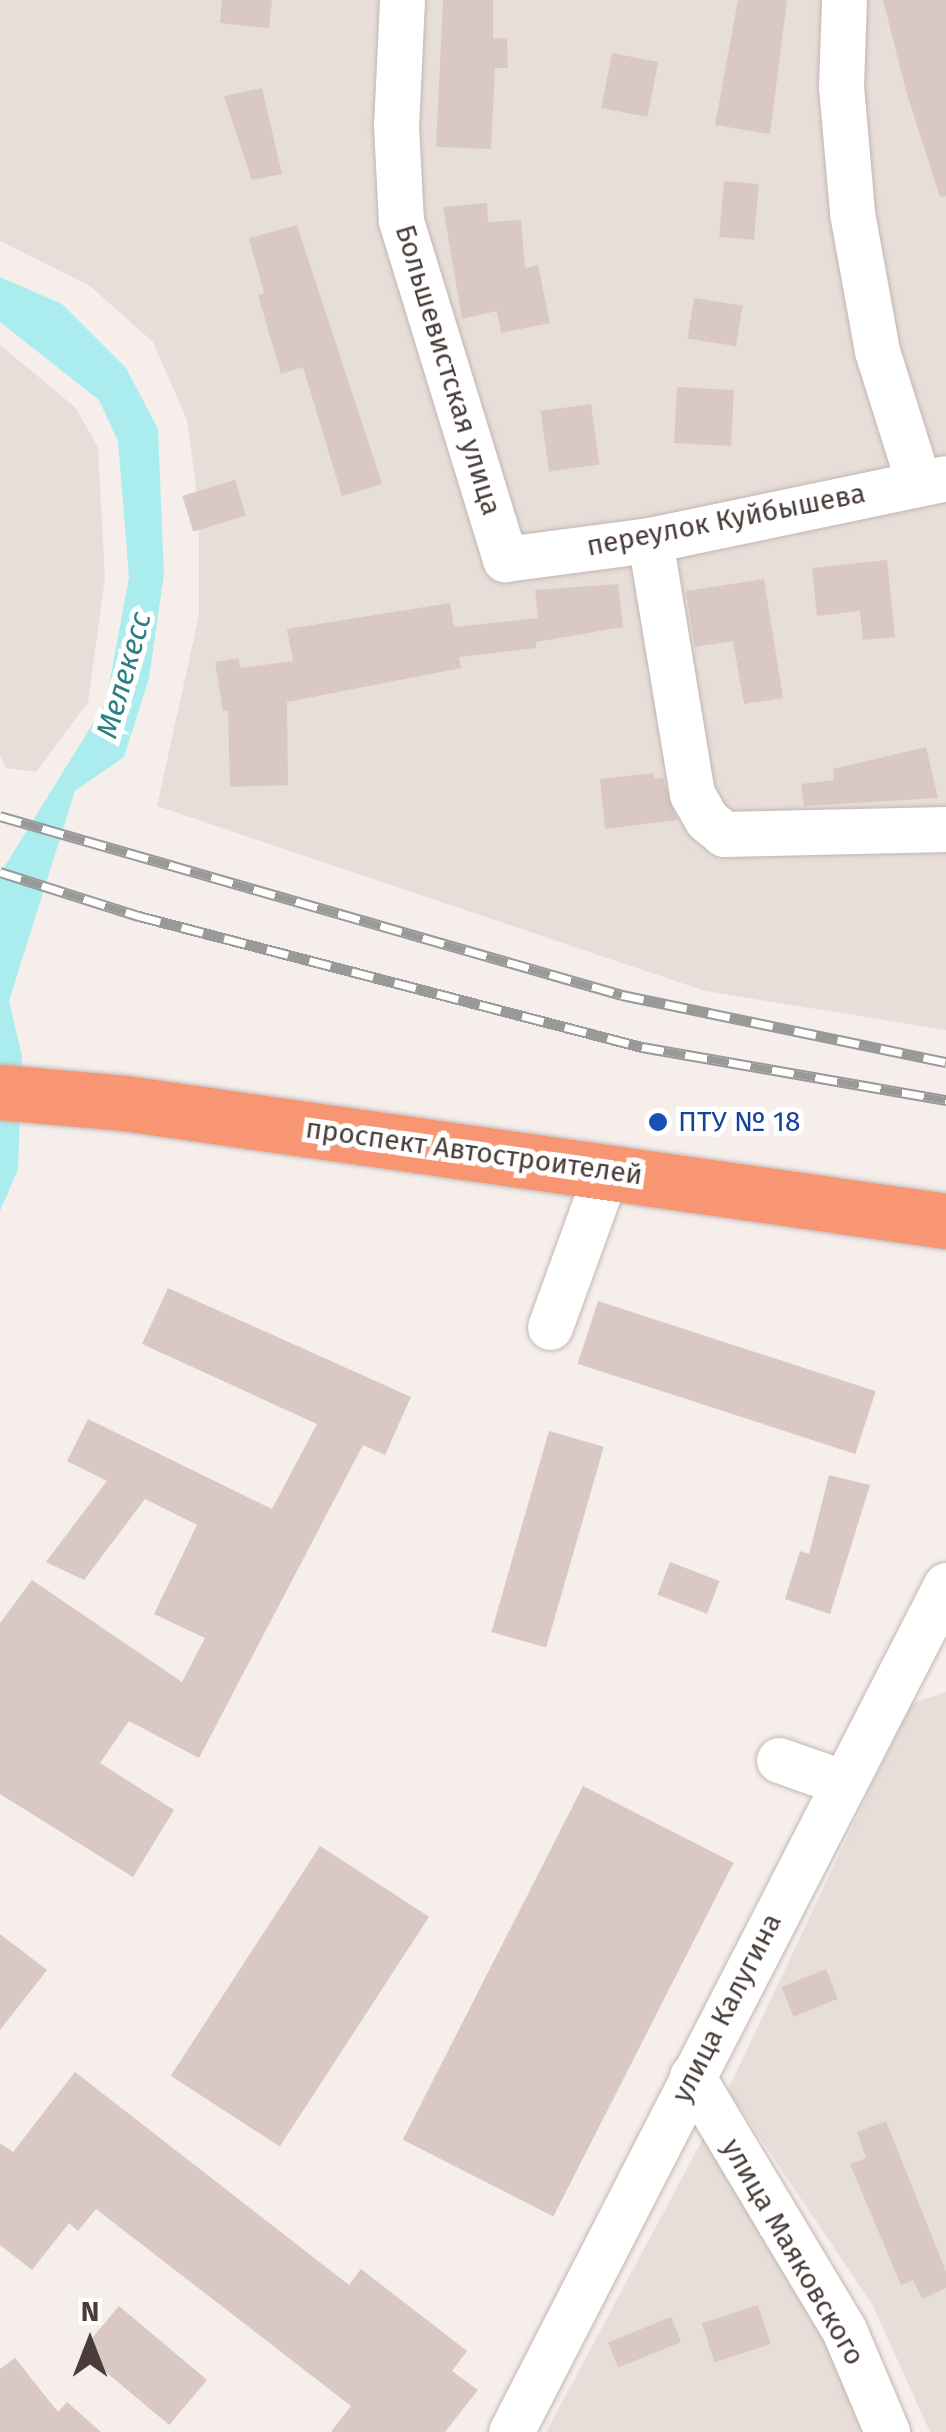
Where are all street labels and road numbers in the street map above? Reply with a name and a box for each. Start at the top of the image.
street label: Большевистская улица [388,221,508,519]
street label: переулок Куйбышева [584,476,868,564]
street label: проспект Автостроителей [303,1112,645,1192]
street label: улица Калугина [665,1908,789,2108]
street label: улица Маяковского [714,2133,872,2371]

